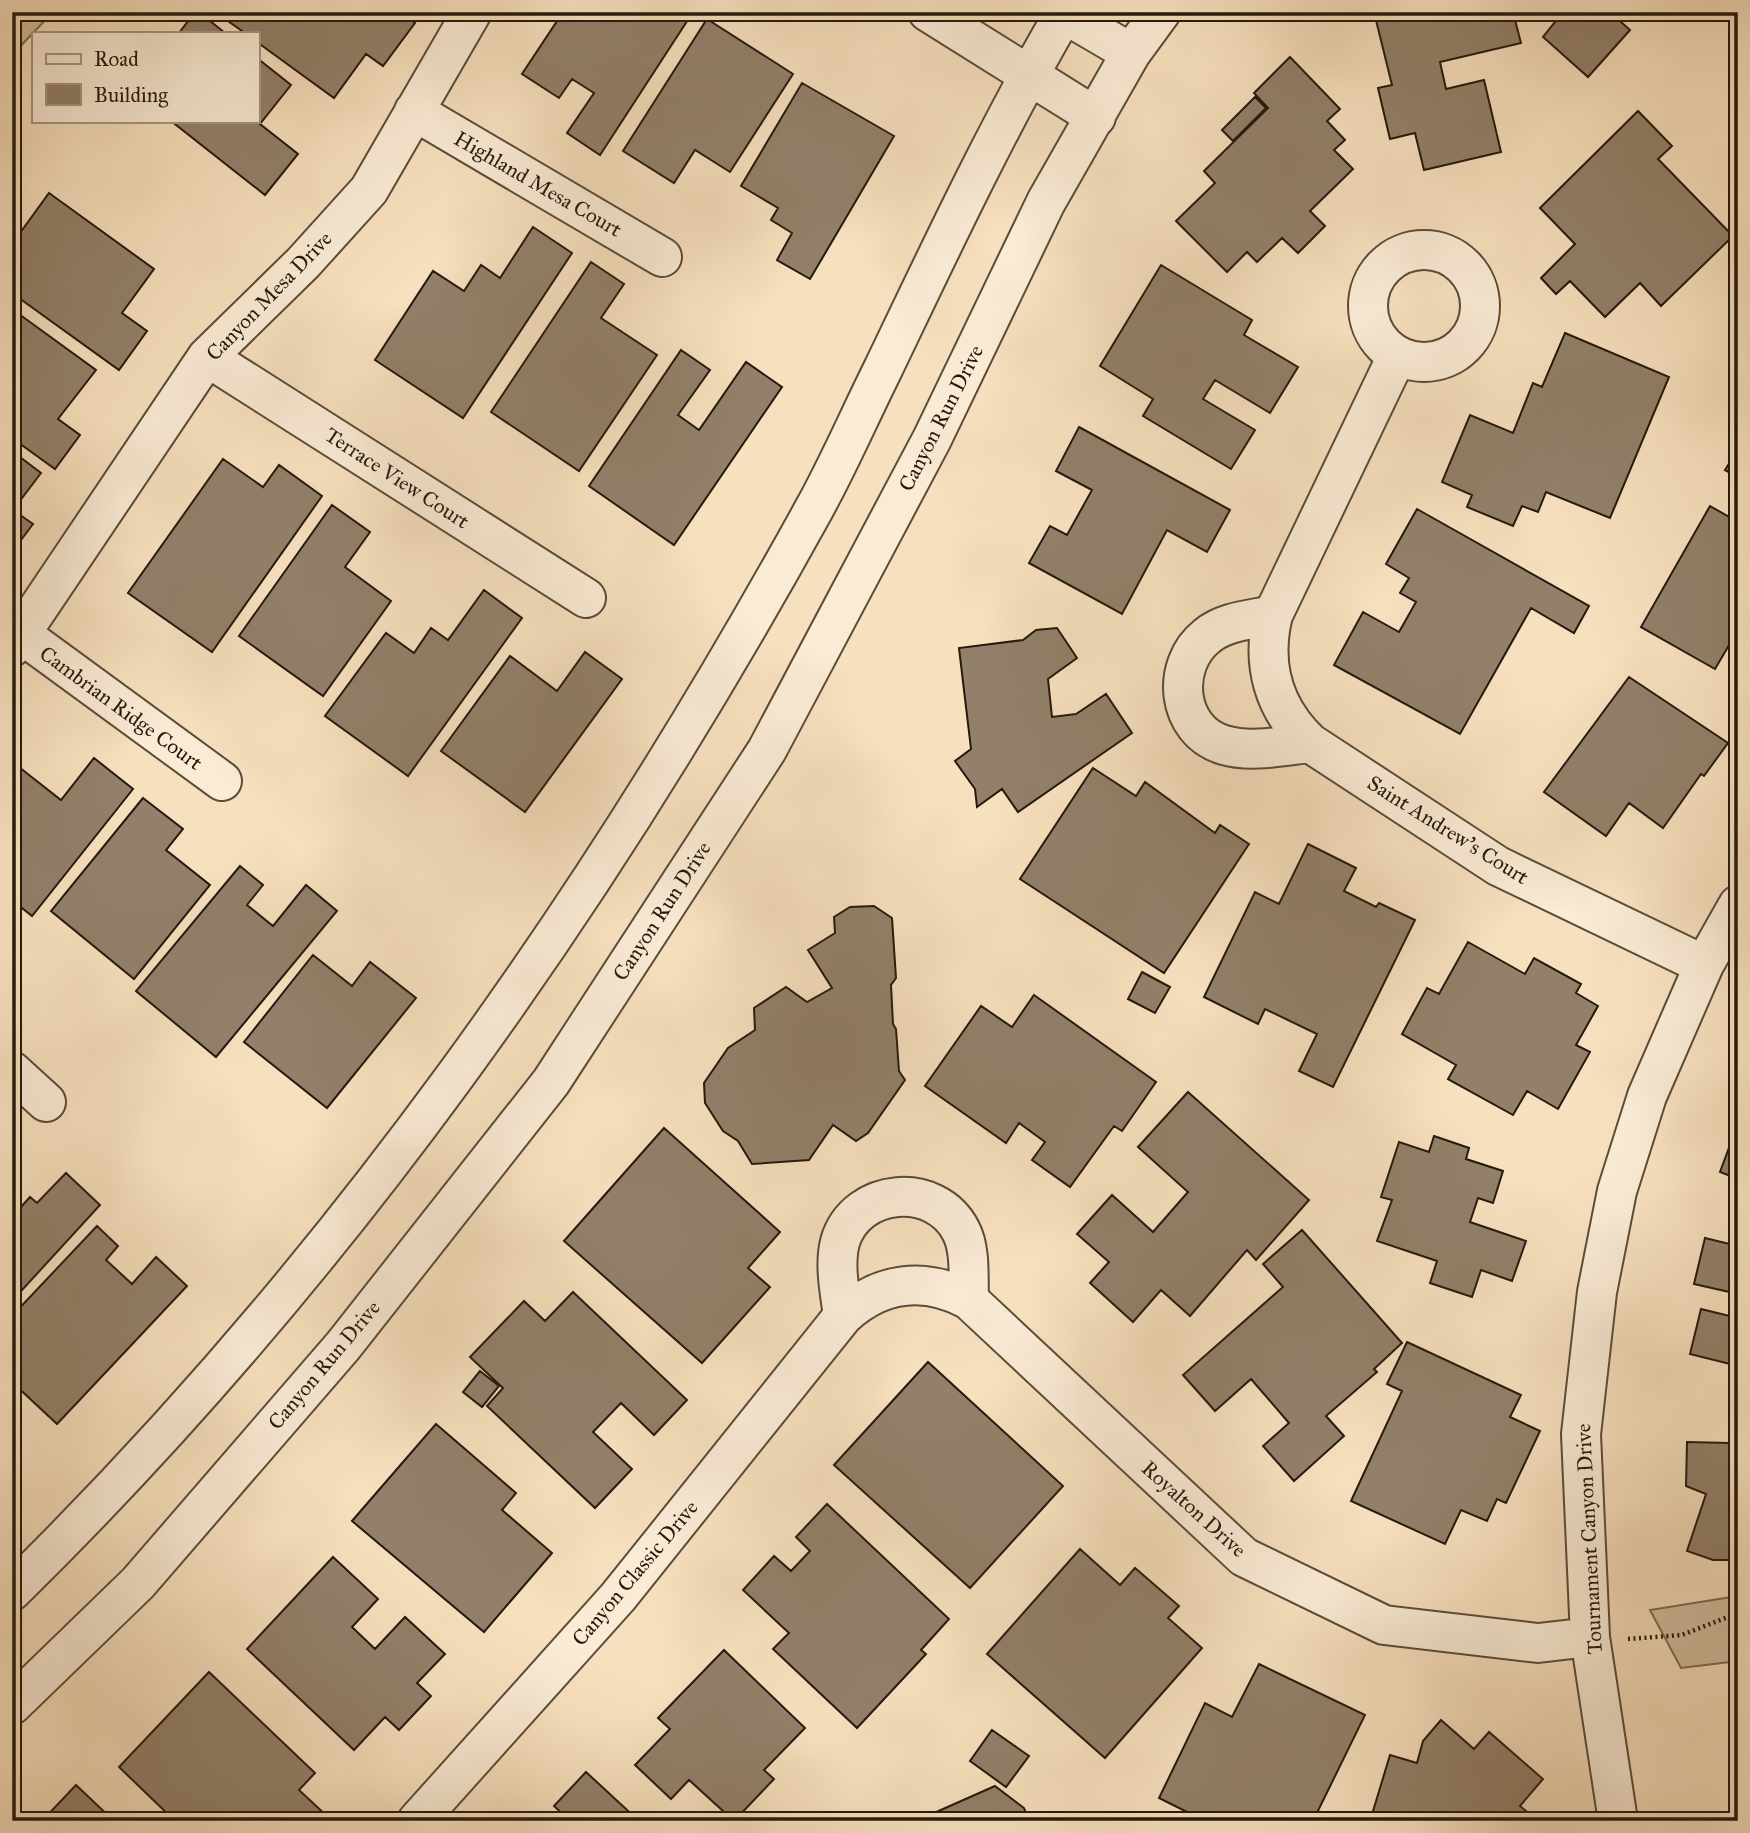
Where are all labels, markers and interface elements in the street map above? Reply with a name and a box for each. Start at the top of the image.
legend [32,32,259,122]
text: Road [94,46,139,72]
text: Building [94,82,168,108]
street label: Highland Mesa Court [450,125,627,243]
street label: Canyon Mesa Drive [201,226,338,366]
street label: Canyon Run Drive [893,340,989,495]
street label: Terrace View Court [320,422,475,535]
street label: Cambrian Ridge Court [35,640,208,776]
street label: Saint Andrew's Court [1363,770,1534,890]
street label: Canyon Run Drive [607,836,717,985]
street label: Canyon Run Drive [262,1295,386,1435]
street label: Tournament Canyon Drive [1570,1423,1608,1655]
street label: Royalton Drive [1136,1455,1252,1563]
street label: Canyon Classic Drive [566,1495,704,1651]

